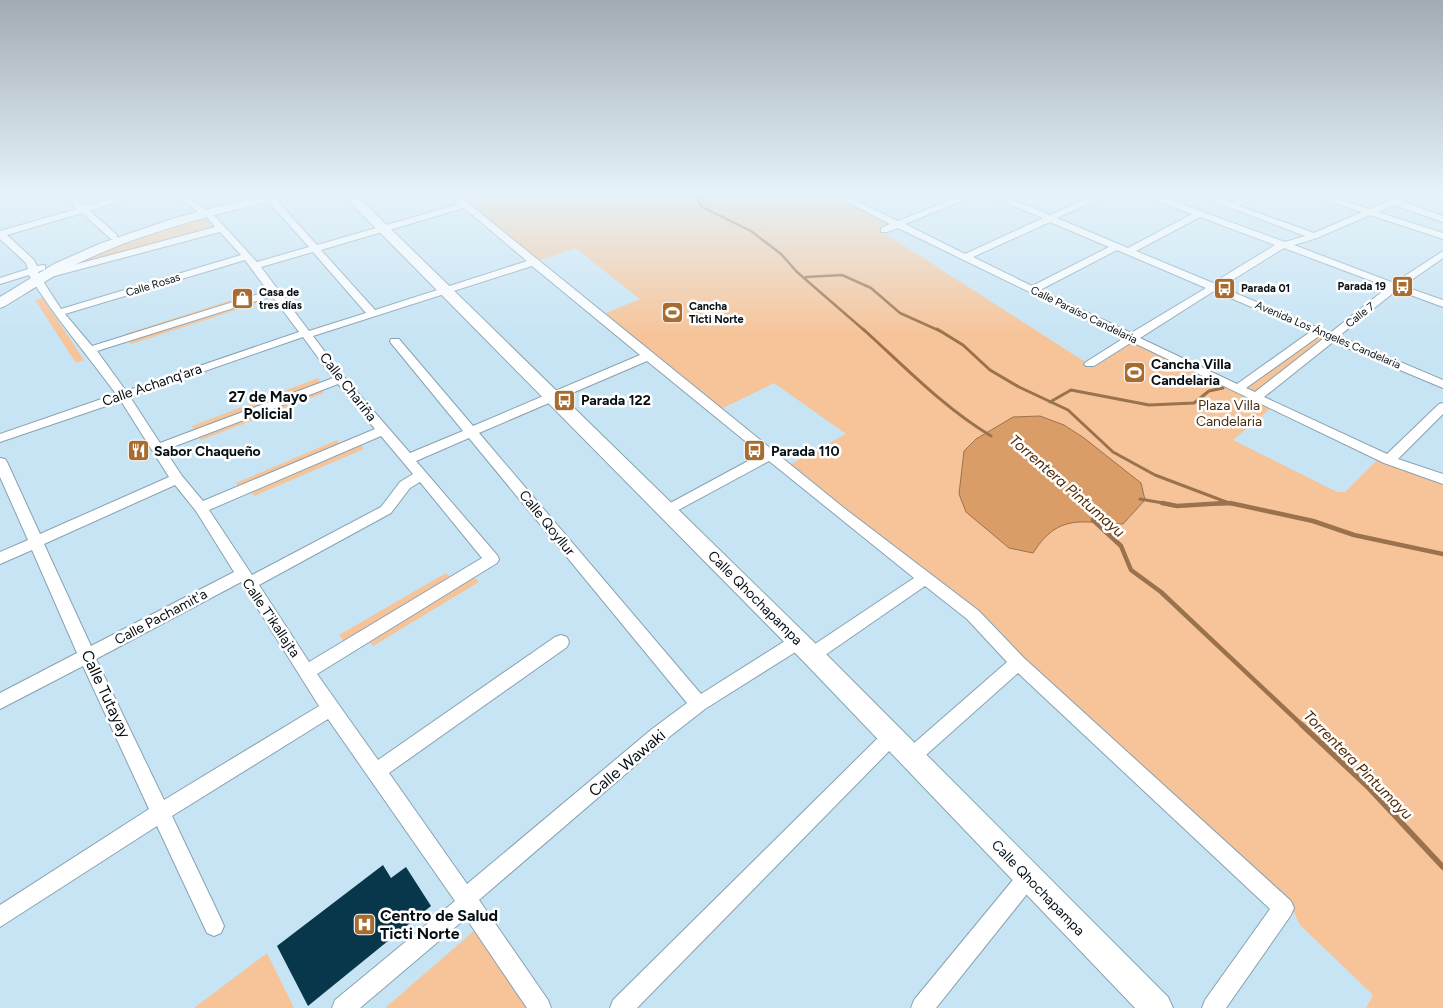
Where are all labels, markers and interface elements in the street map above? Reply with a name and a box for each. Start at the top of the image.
street label: Calle Rosas [124,271,182,299]
bus stop icon: Parada 19 [1390,274,1414,298]
bus stop icon: Parada 01 [1213,276,1237,300]
place label: Parada 19 [1338,280,1386,293]
place label: Parada 01 [1241,282,1290,295]
street label: Calle Paraíso Candelaria [1029,283,1139,347]
shop icon: Casa de tres días [231,286,255,310]
place label: Casa de tres días [259,286,302,312]
street label: Avenida Los Ángeles Candelaria [1253,298,1403,372]
sports icon: Cancha Ticti Norte [661,300,685,324]
place label: Cancha Ticti Norte [689,300,744,326]
street label: Calle 7 [1343,300,1377,330]
street label: Calle Chariña [316,349,380,425]
place label: Cancha Villa Candelaria [1151,356,1231,389]
street label: Calle Achanq'ara [100,360,204,410]
sports icon: Cancha Villa Candelaria [1123,360,1147,384]
district label: 27 de Mayo Policial [228,388,308,423]
bus stop icon: Parada 122 [553,388,577,412]
place label: Parada 122 [581,392,651,409]
park label: Plaza Villa Candelaria [1196,397,1262,430]
water label: Torrentera Pintumayu [1006,431,1128,541]
restaurant icon: Sabor Chaqueño [126,439,150,463]
bus stop icon: Parada 110 [743,439,767,463]
place label: Sabor Chaqueño [154,443,261,460]
place label: Parada 110 [771,443,840,460]
street label: Calle Qoyllur [515,487,579,559]
street label: Calle Qhochapampa [704,547,806,649]
street label: Calle T'ikallajta [238,575,304,661]
street label: Calle Pachamit'a [112,585,210,649]
street label: Calle Tutayay [77,647,135,742]
water label: Torrentera Pintumayu [1300,707,1416,823]
street label: Calle Wawaki [585,725,669,801]
street label: Calle Qhochapampa [988,837,1088,939]
place label: Centro de Salud Ticti Norte [380,906,498,943]
hospital icon: Centro de Salud Ticti Norte [352,912,376,936]

